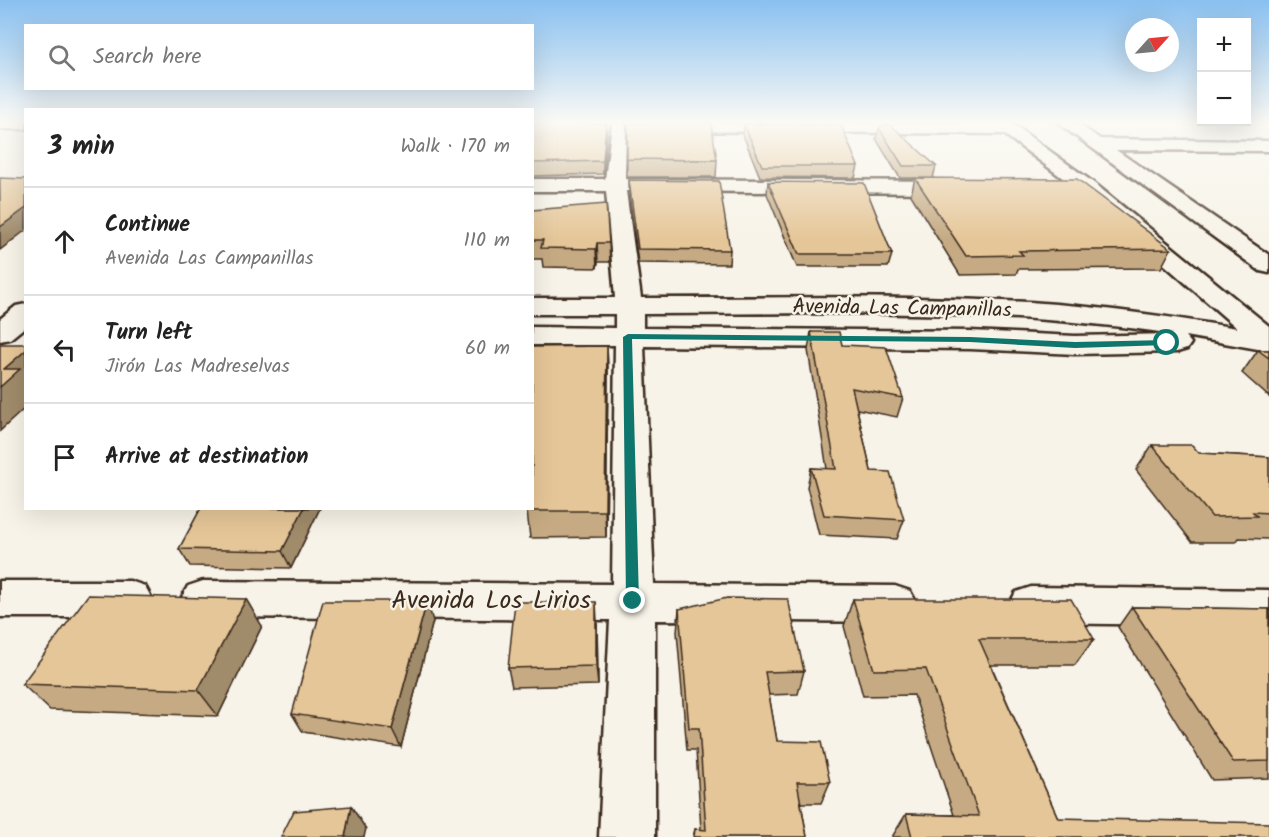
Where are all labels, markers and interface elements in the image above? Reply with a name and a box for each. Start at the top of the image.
north arrow [1125,18,1179,72]
map controls [1197,18,1251,126]
button: + [1197,18,1251,72]
search box [24,24,534,90]
text: Search here [93,40,201,75]
icon: search [45,41,78,74]
button: − [1197,72,1251,126]
text: 3 min [48,126,115,168]
text: Walk · 170 m [400,131,510,163]
text: Continue [105,208,190,243]
icon: ahead [48,225,81,258]
text: 110 m [464,225,510,257]
text: Avenida Las Campanillas [105,243,314,275]
street label: Avenida Las Campanillas [792,291,1012,327]
text: Turn left [105,316,192,351]
route start [1153,329,1179,355]
icon: left [48,333,81,366]
text: 60 m [465,333,510,365]
text: Jirón Las Madreselvas [105,351,290,383]
text: Arrive at destination [105,440,308,475]
icon: arrive [48,441,81,474]
street label: Avenida Los Lirios [391,580,591,622]
route end [619,587,645,613]

